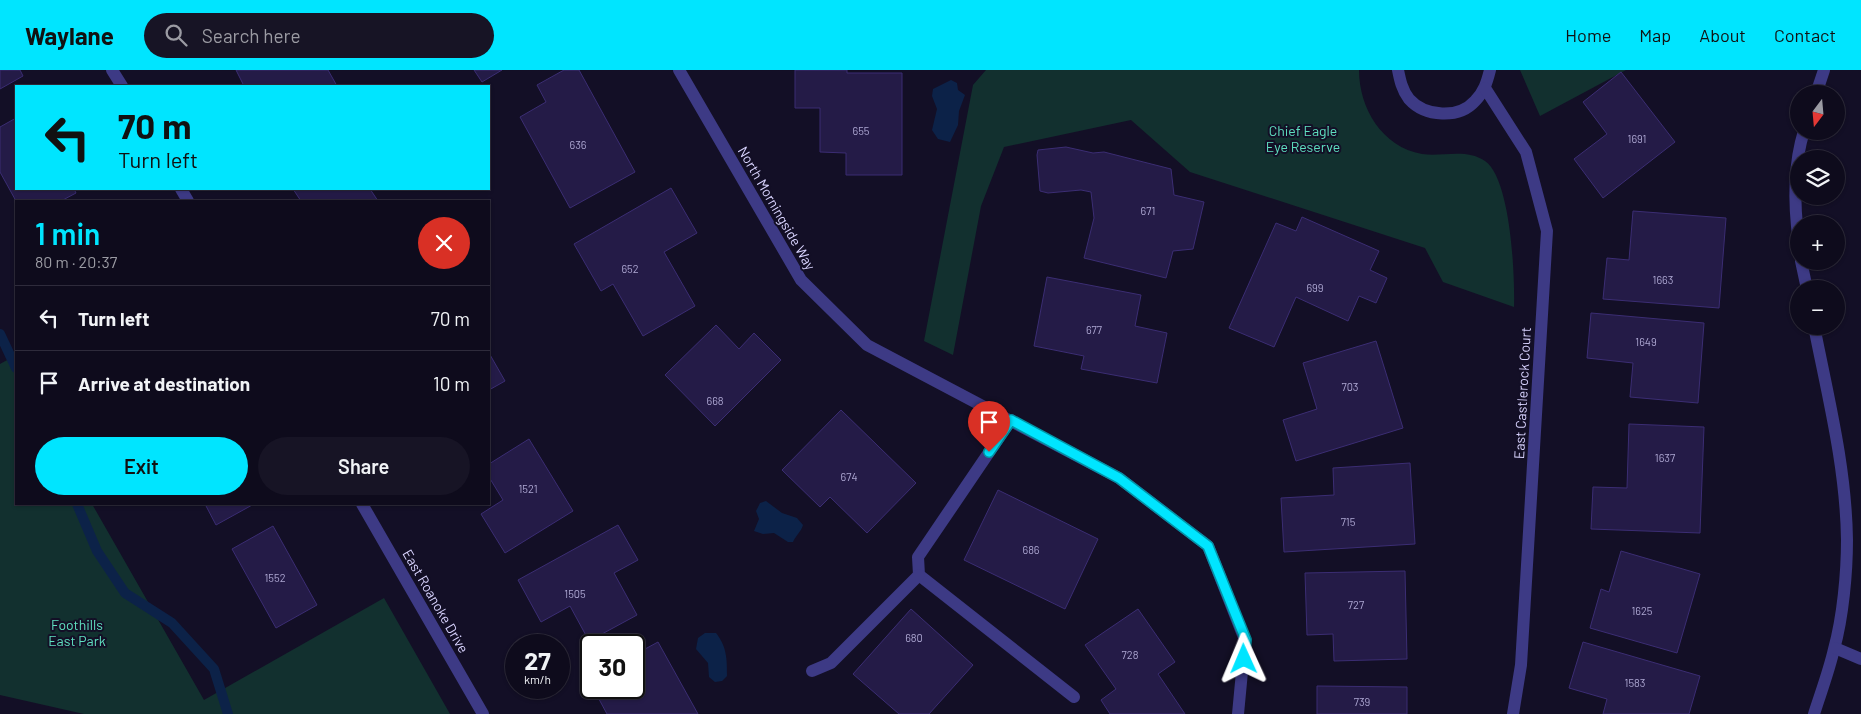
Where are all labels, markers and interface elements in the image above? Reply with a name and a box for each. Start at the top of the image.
search box [144,13,494,58]
text: Waylane [25,21,114,50]
icon: search [162,21,190,49]
text: Search here [202,24,301,47]
text: Home [1565,24,1611,46]
text: Map [1639,24,1671,46]
text: About [1699,24,1746,46]
text: Contact [1774,24,1836,46]
north arrow [1790,85,1845,140]
map controls [1790,85,1845,335]
text: 70 m [118,104,192,146]
icon: left [35,105,100,170]
park label: Chief Eagle Eye Reserve [1266,122,1340,155]
house number: 655 [853,124,870,137]
house number: 1691 [1628,132,1646,145]
house number: 636 [570,138,587,151]
street label: North Morningside Way [735,143,820,273]
text: Turn left [118,146,198,172]
button: layers [1790,150,1845,205]
house number: 671 [1141,204,1155,217]
text: 1 min [35,215,100,251]
button: + [1790,215,1845,270]
button: close [418,217,470,269]
text: 80 m · 20:37 [35,252,117,271]
house number: 652 [621,262,639,275]
house number: 1663 [1653,273,1673,286]
button: − [1790,280,1845,335]
house number: 699 [1306,281,1324,294]
icon: left [35,304,63,332]
text: Turn left [78,307,149,330]
text: 70 m [431,307,470,330]
house number: 677 [1086,323,1102,336]
street label: East Castlerock Court [1510,327,1534,459]
house number: 1649 [1635,335,1657,348]
icon: arrive [35,369,63,397]
text: Arrive at destination [78,372,250,395]
text: 10 m [433,372,470,395]
house number: 703 [1341,380,1359,393]
house number: 668 [706,394,724,407]
pin [968,401,1010,452]
icon: arrive [975,408,1003,436]
button: Exit [35,437,248,495]
button: Share [258,437,470,495]
house number: 1637 [1655,451,1675,464]
house number: 674 [841,470,857,483]
house number: 1521 [518,482,538,495]
house number: 715 [1341,515,1356,528]
house number: 686 [1022,543,1040,556]
street label: East Roanoke Drive [399,546,473,656]
house number: 1552 [264,571,286,584]
house number: 1505 [564,587,586,600]
house number: 727 [1348,598,1364,611]
house number: 1625 [1631,604,1653,617]
park label: Foothills East Park [48,616,106,649]
house number: 680 [905,631,923,644]
position arrow [1217,632,1269,684]
speed limit sign: 30 [580,634,645,699]
text: 27 [524,645,551,675]
house number: 728 [1122,648,1139,661]
text: km/h [524,672,551,686]
house number: 1583 [1625,676,1645,689]
house number: 739 [1354,695,1371,708]

